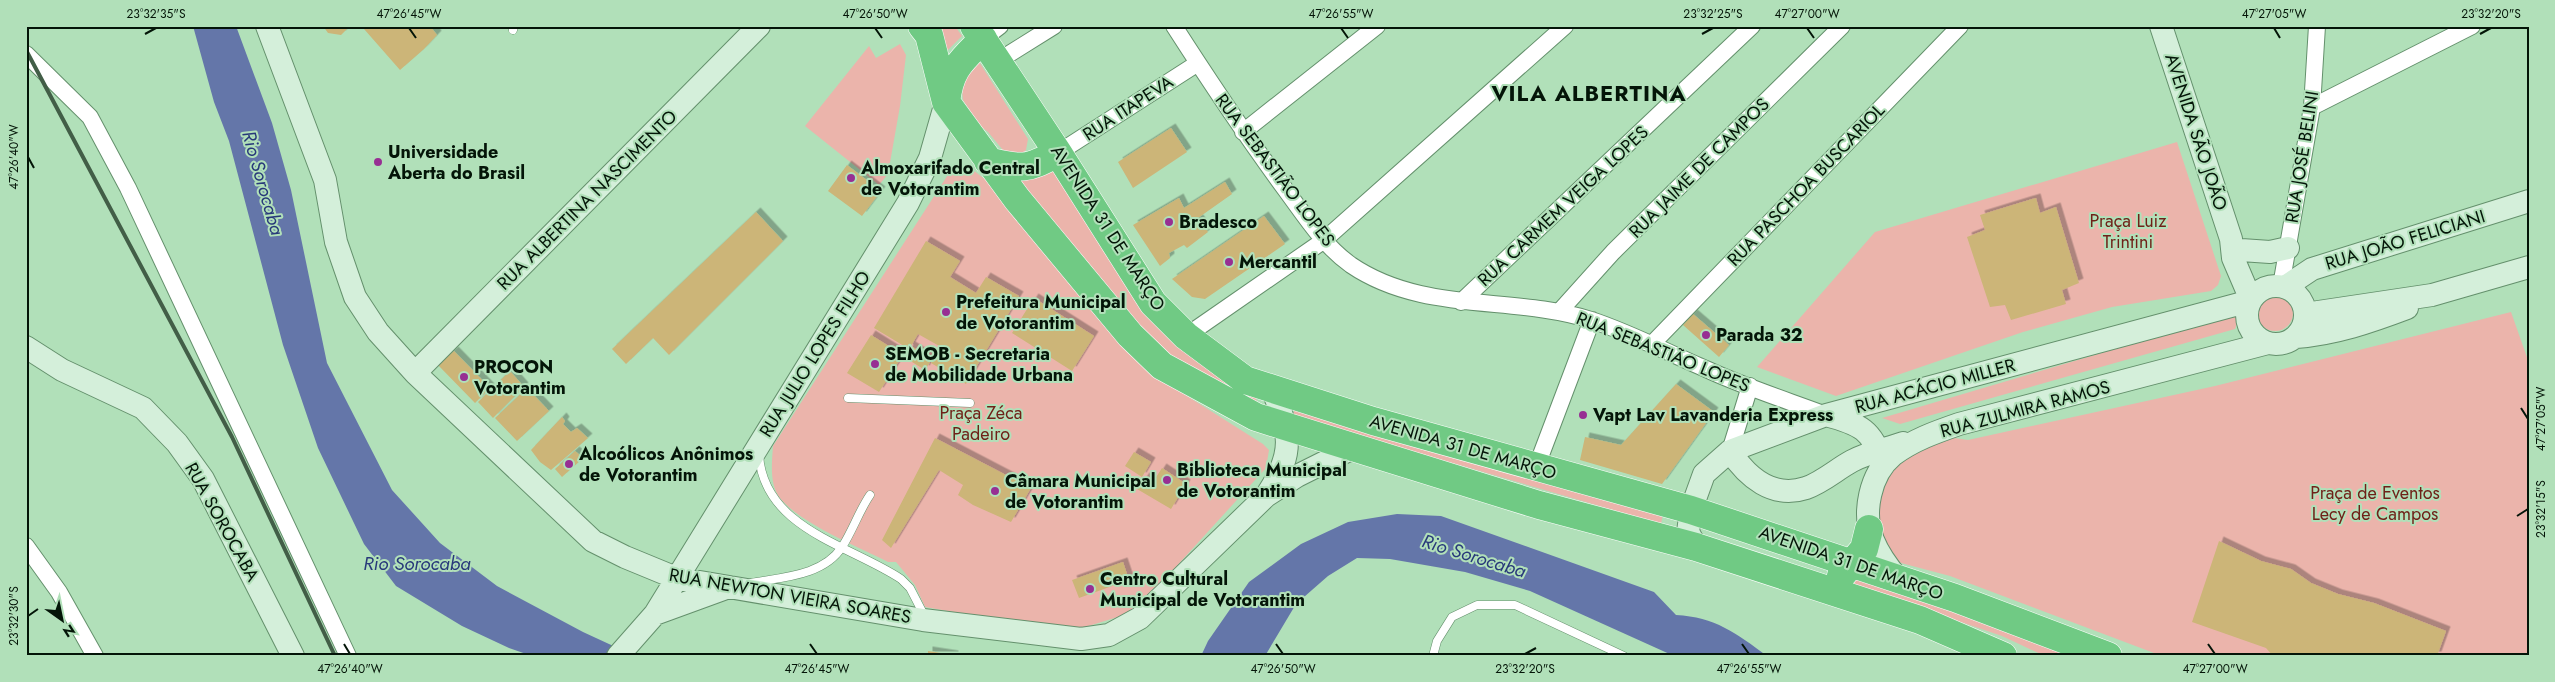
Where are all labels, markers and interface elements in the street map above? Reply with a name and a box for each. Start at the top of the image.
text: 23°32'35"S [127,5,186,23]
text: 47°26'45"W [376,5,442,23]
text: 47°26'50"W [842,5,908,23]
text: 47°26'55"W [1309,5,1374,23]
text: 23°32'25"S [1683,5,1743,23]
text: 47°27'00"W [1774,5,1840,23]
text: 47°27'05"W [2242,5,2306,23]
text: 23°32'20"S [2461,5,2521,23]
street label: AVENIDA SÃO JOÃO [2158,50,2234,214]
street label: RUA ITAPEVA [1078,69,1178,147]
district label: VILA ALBERTINA [1490,77,1687,109]
street label: RUA SEBASTIÃO LOPES [1209,88,1341,252]
street label: RUA JOSÉ BELINI [2279,89,2325,225]
street label: RUA JAIME DE CAMPOS [1623,92,1775,244]
street label: RUA PASCHOA BUSCARIOL [1721,98,1891,272]
street label: RUA ALBERTINA NASCIMENTO [491,104,683,296]
street label: RUA CARMEM VEIGA LOPES [1472,120,1654,292]
text: 47°26'40"W [5,124,23,190]
water label: Rio Sorocaba [235,128,291,239]
place label: Universidade Aberta do Brasil [387,139,525,186]
street label: AVENIDA 31 DE MARÇO [1044,140,1172,316]
place label: Almoxarifado Central de Votorantim [860,155,1040,202]
marker: Universidade Aberta do Brasil [372,156,384,168]
marker: Almoxarifado Central de Votorantim [845,172,857,184]
street label: RUA JOÃO FELICIANI [2322,203,2488,277]
park label: Praça Luiz Trintini [2089,208,2167,255]
place label: Bradesco [1179,209,1258,235]
marker: Bradesco [1163,216,1175,228]
place label: Mercantil [1239,249,1317,275]
marker: Mercantil [1223,256,1235,268]
street label: RUA JULIO LOPES FILHO [753,266,877,442]
place label: Prefeitura Municipal de Votorantim [956,289,1126,336]
street label: RUA SEBASTIÃO LOPES [1572,305,1754,399]
marker: Prefeitura Municipal de Votorantim [940,306,952,318]
place label: Parada 32 [1716,322,1803,348]
marker: Parada 32 [1700,329,1712,341]
place label: SEMOB - Secretaria de Mobilidade Urbana [885,341,1073,388]
street label: RUA ACÁCIO MILLER [1852,352,2018,420]
place label: PROCON Votorantim [473,354,566,401]
marker: SEMOB - Secretaria de Mobilidade Urbana [869,358,881,370]
marker: PROCON Votorantim [458,371,470,383]
street label: RUA ZULMIRA RAMOS [1937,374,2113,444]
text: 47°27'05"W [2532,387,2550,451]
park label: Praça Zéca Padeiro [940,400,1022,447]
place label: Vapt Lav Lavanderia Express [1592,402,1833,428]
street label: AVENIDA 31 DE MARÇO [1367,408,1559,486]
marker: Vapt Lav Lavanderia Express [1577,409,1589,421]
place label: Alcoólicos Anônimos de Votorantim [578,441,753,488]
place label: Biblioteca Municipal de Votorantim [1177,457,1347,504]
street label: RUA SOROCABA [178,458,266,586]
marker: Alcoólicos Anônimos de Votorantim [563,458,575,470]
place label: Câmara Municipal de Votorantim [1005,468,1156,515]
marker: Biblioteca Municipal de Votorantim [1161,474,1173,486]
park label: Praça de Eventos Lecy de Campos [2310,480,2440,527]
text: 23°32'15"S [2532,480,2550,538]
marker: Câmara Municipal de Votorantim [989,485,1001,497]
street label: AVENIDA 31 DE MARÇO [1755,519,1947,607]
water label: Rio Sorocaba [1419,527,1530,585]
water label: Rio Sorocaba [363,550,471,577]
street label: RUA NEWTON VIEIRA SOARES [667,562,913,630]
place label: Centro Cultural Municipal de Votorantim [1100,566,1305,613]
marker: Centro Cultural Municipal de Votorantim [1084,583,1096,595]
text: 23°32'30"S [5,586,23,646]
north arrow [38,594,88,644]
text: N [59,619,79,642]
text: 47°26'40"W [317,660,383,678]
text: 47°26'45"W [784,660,850,678]
text: 47°26'50"W [1250,660,1316,678]
text: 23°32'20"S [1495,660,1555,678]
text: 47°26'55"W [1717,660,1782,678]
text: 47°27'00"W [2182,660,2248,678]

